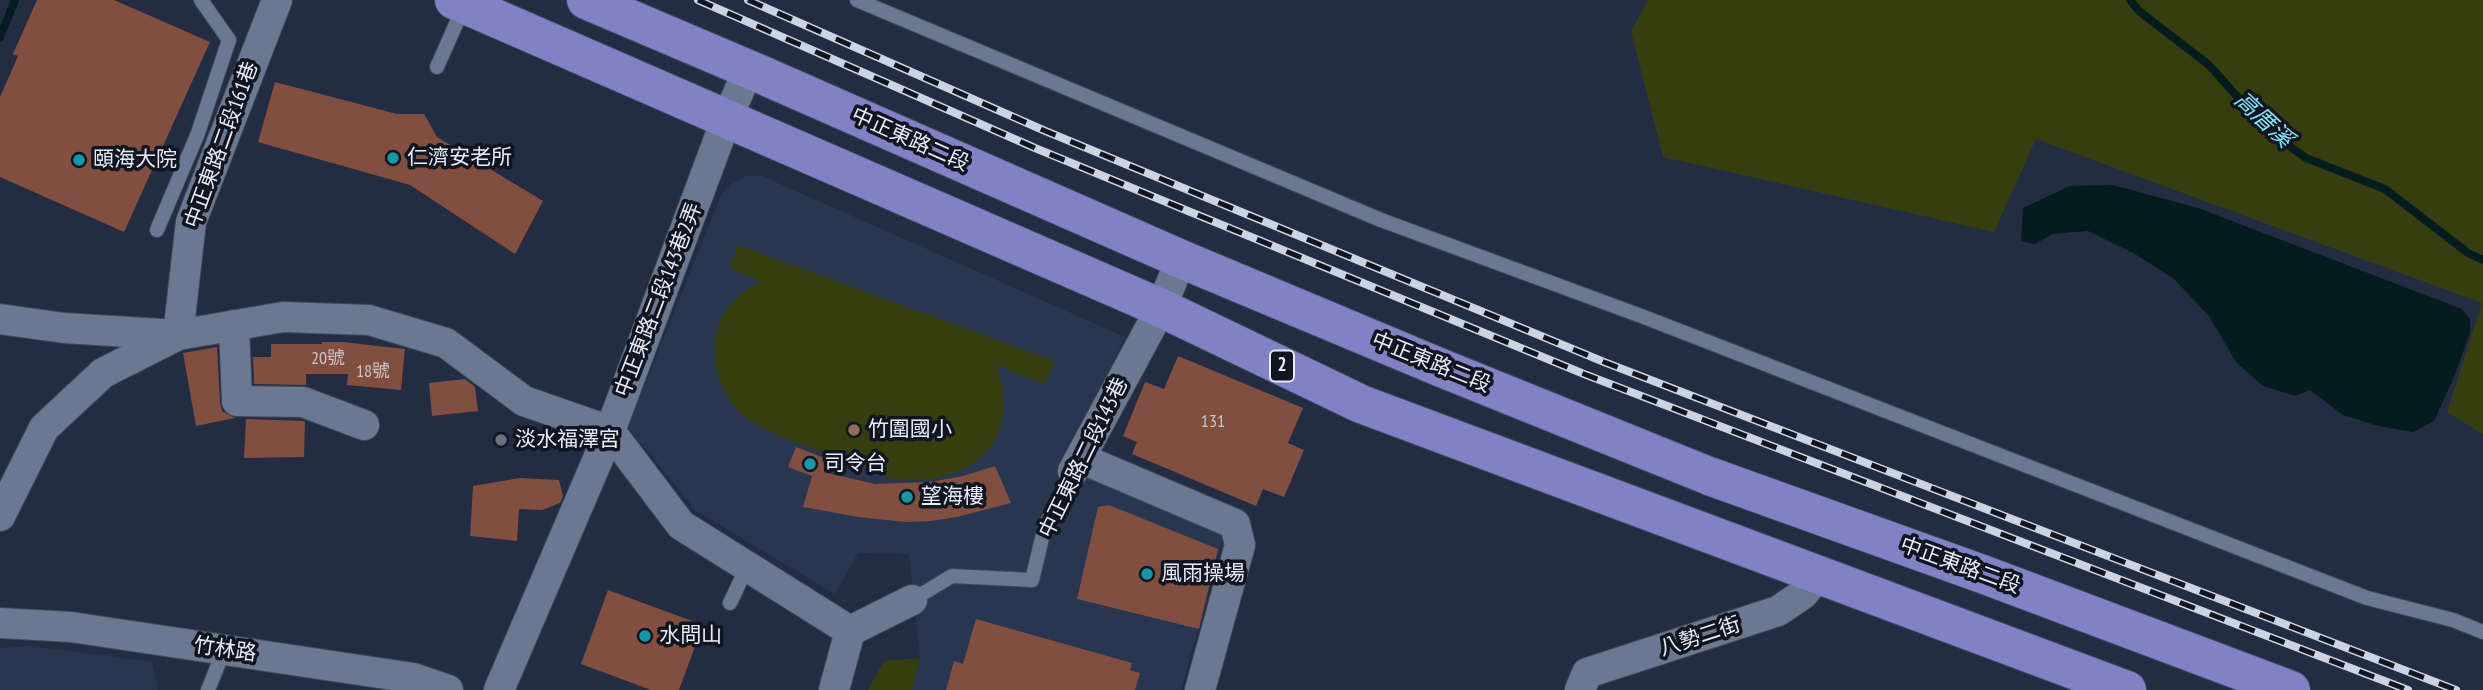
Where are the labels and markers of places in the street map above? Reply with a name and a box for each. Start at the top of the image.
place label: 仁濟安老所 [407,145,512,171]
place label: 頤海大院 [93,147,177,173]
marker: 仁濟安老所 [385,150,401,166]
marker: 頤海大院 [71,152,87,168]
place label: 竹圍國小 [868,417,952,443]
marker: 竹圍國小 [846,422,862,438]
place label: 淡水福澤宮 [515,427,620,453]
marker: 淡水福澤宮 [493,432,509,448]
place label: 司令台 [824,451,887,477]
marker: 司令台 [802,456,818,472]
place label: 望海樓 [921,484,984,510]
marker: 望海樓 [899,489,915,505]
place label: 風雨操場 [1161,561,1245,587]
marker: 風雨操場 [1139,566,1155,582]
place label: 水問山 [659,623,722,649]
marker: 水問山 [637,628,653,644]

